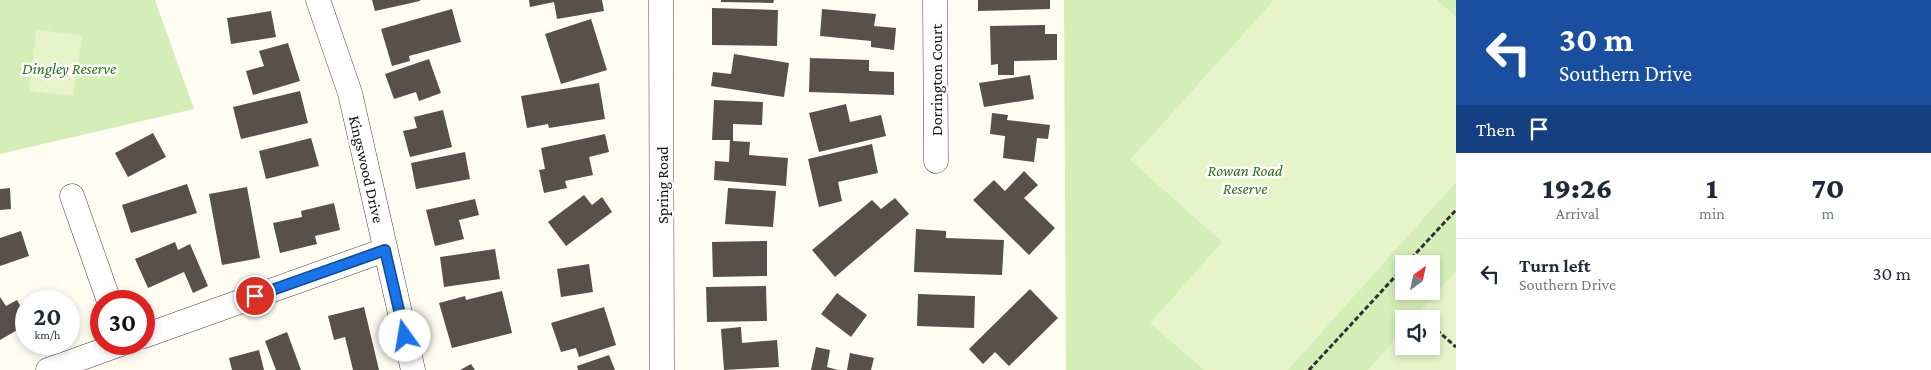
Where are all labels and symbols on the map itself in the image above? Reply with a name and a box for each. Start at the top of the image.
street label: Dorrington Court [928,23,946,136]
park label: Dingley Reserve [22,60,116,78]
street label: Kingswood Drive [345,114,387,225]
street label: Spring Road [654,146,672,224]
park label: Rowan Road Reserve [1208,162,1283,197]
north arrow [1395,255,1440,300]
pin [234,275,276,317]
speed limit sign: 30 [90,290,155,355]
position arrow [378,309,430,361]

